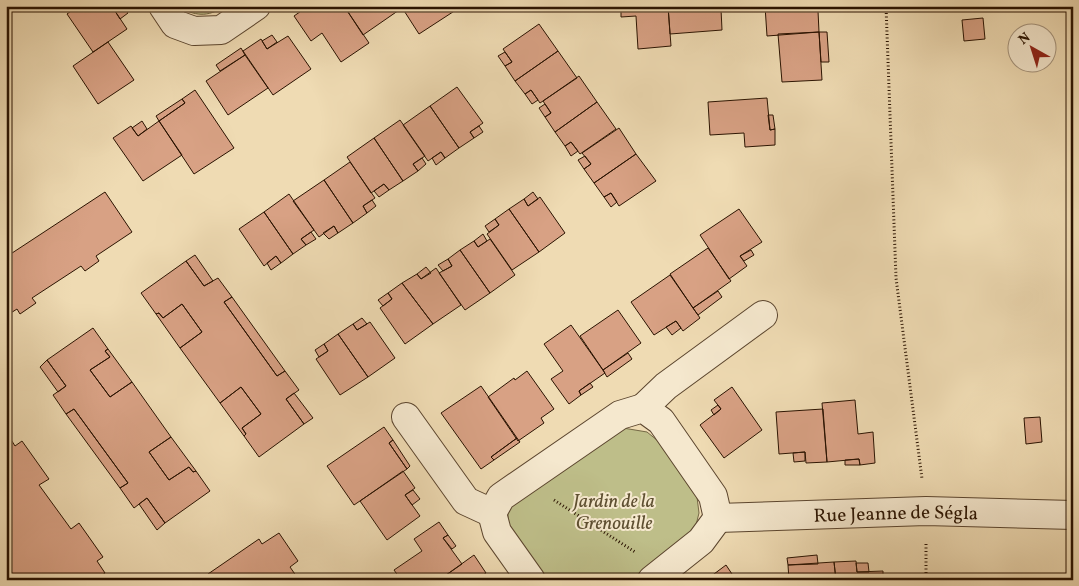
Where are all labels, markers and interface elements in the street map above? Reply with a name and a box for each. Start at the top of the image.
north arrow [1006,22,1056,72]
text: N [1015,28,1035,50]
park label: Jardin de la Grenouille [571,489,655,537]
street label: Rue Jeanne de Ségla [813,500,979,530]

